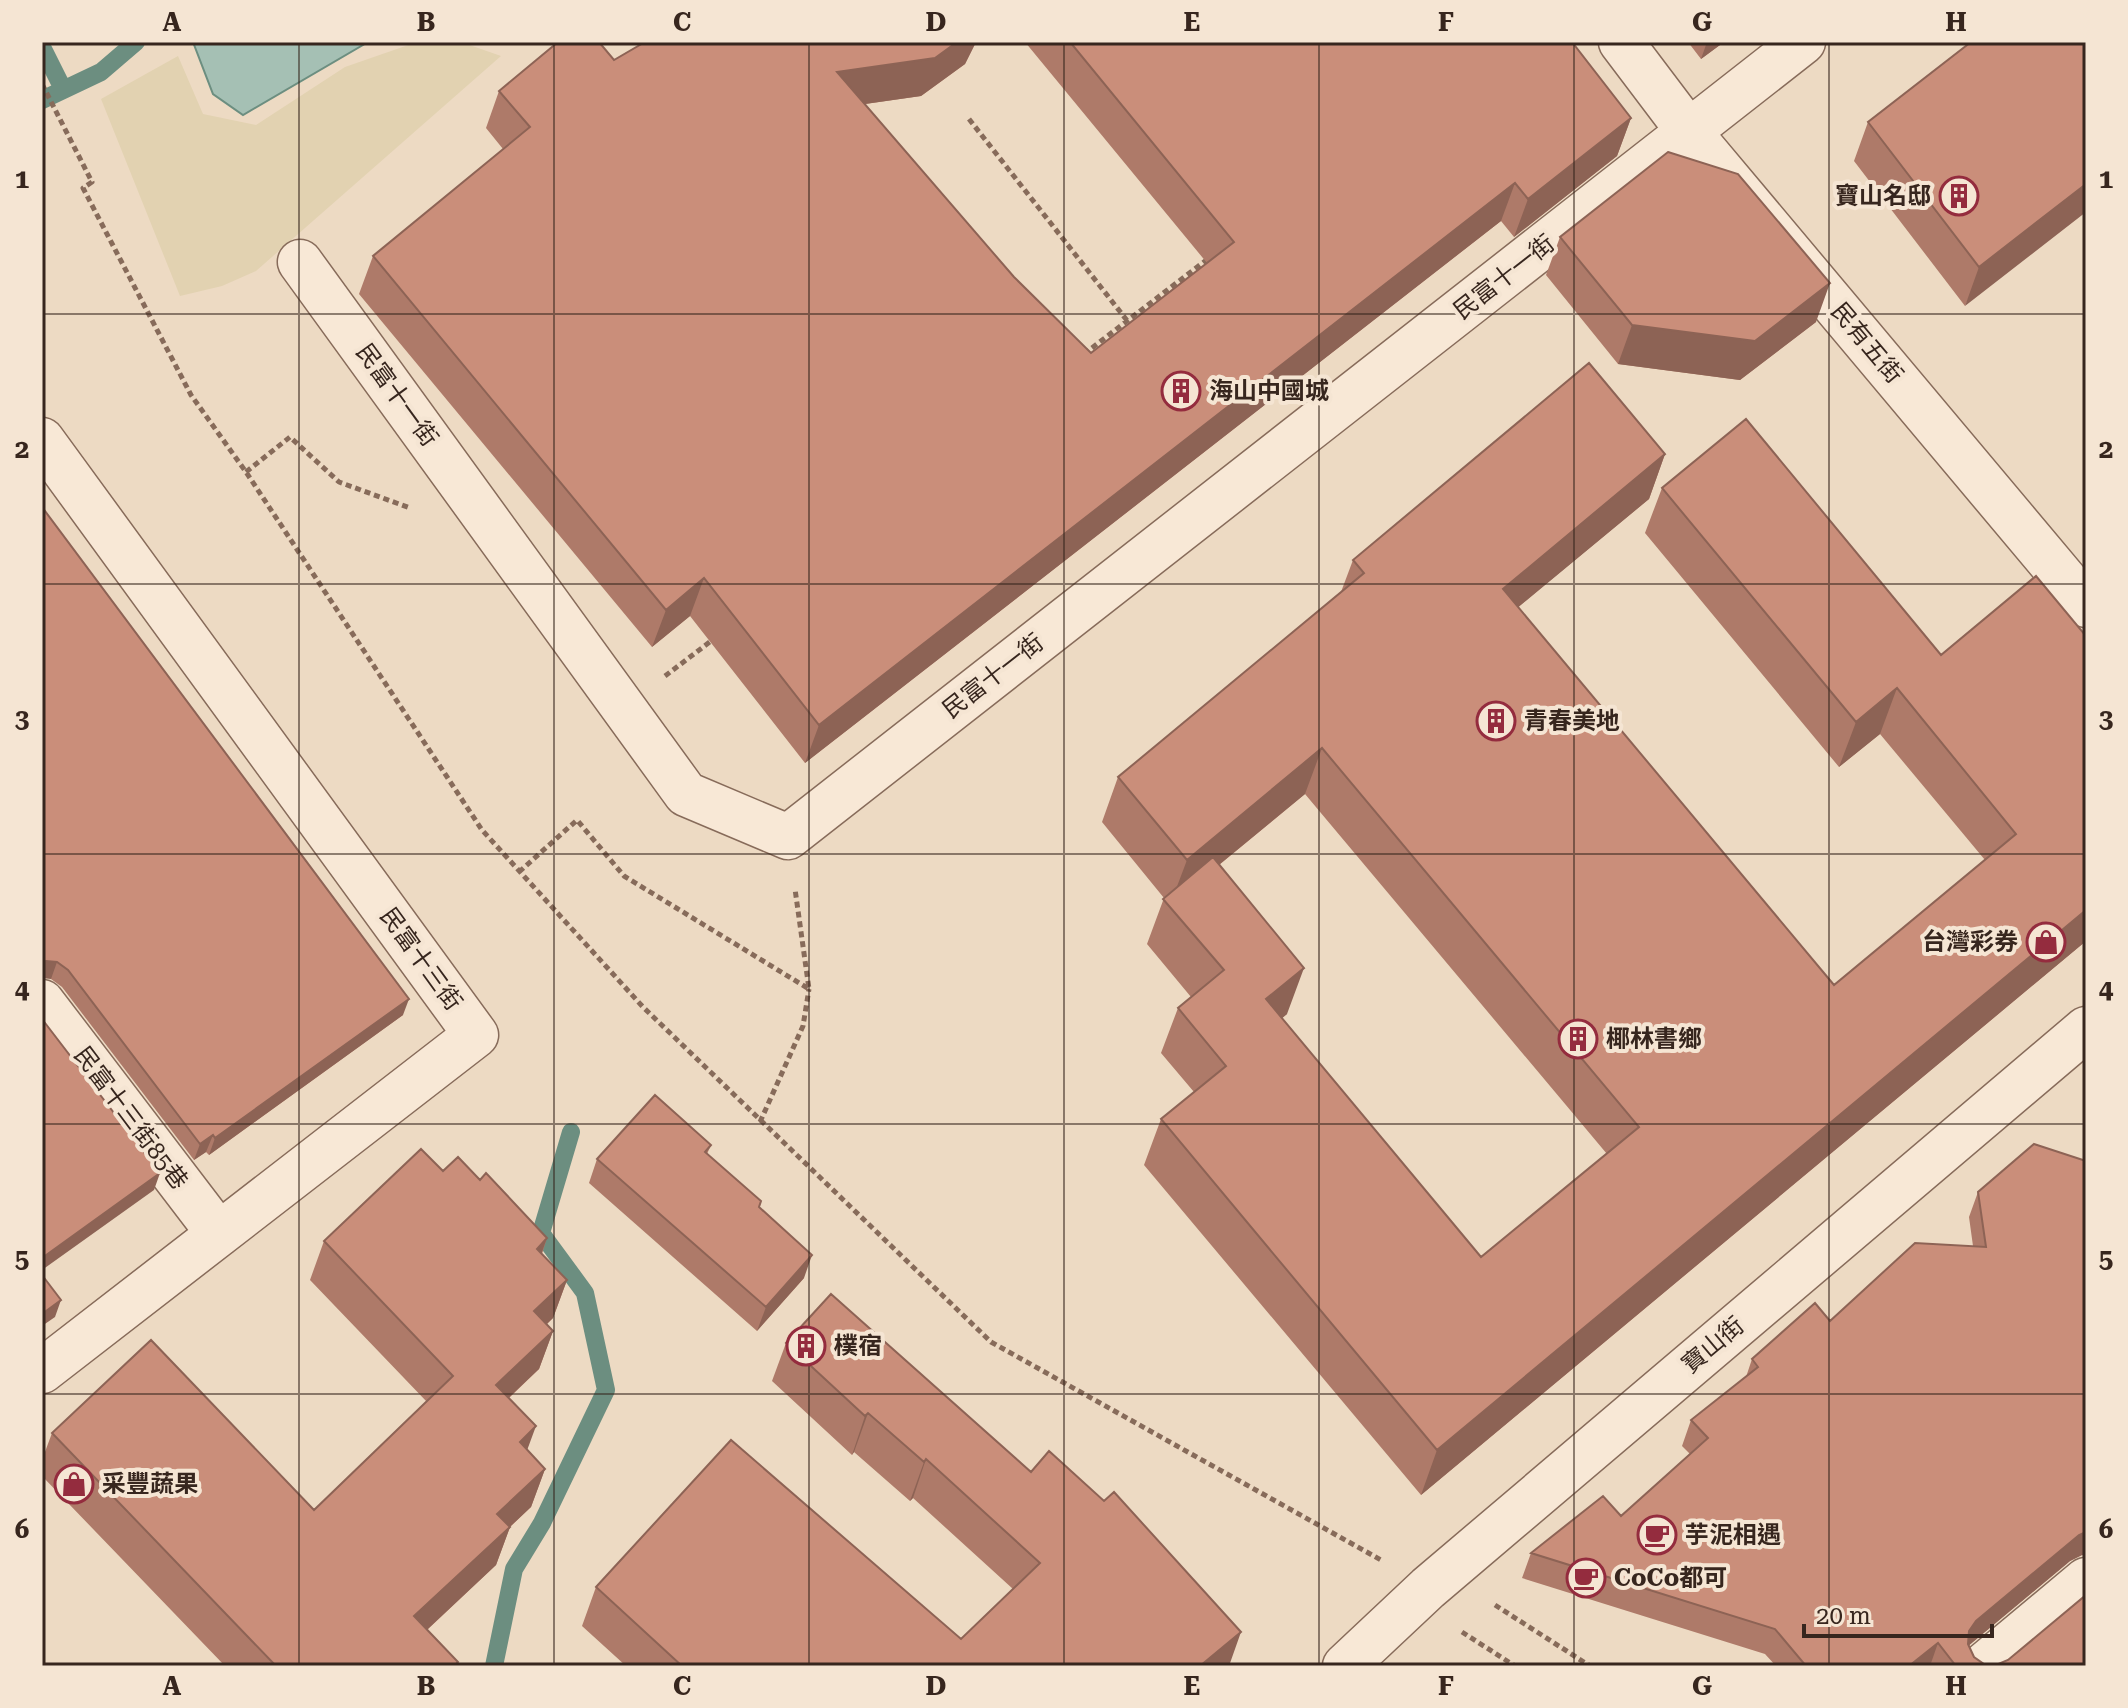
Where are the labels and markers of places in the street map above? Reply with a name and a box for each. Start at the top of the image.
building icon: 寶山名邸 [1938,175,1980,217]
place label: 寶山名邸 [1835,182,1931,210]
building icon: 海山中國城 [1160,370,1202,412]
place label: 海山中國城 [1209,377,1329,405]
building icon: 青春美地 [1475,700,1517,742]
place label: 青春美地 [1524,707,1620,735]
shop icon: 台灣彩券 [2025,921,2067,963]
place label: 台灣彩券 [1922,928,2018,956]
building icon: 椰林書鄉 [1557,1018,1599,1060]
place label: 椰林書鄉 [1606,1025,1702,1053]
building icon: 樸宿 [785,1325,827,1367]
place label: 樸宿 [834,1332,882,1360]
shop icon: 采豐蔬果 [53,1463,95,1505]
place label: 采豐蔬果 [102,1470,198,1498]
cafe icon: 芋泥相遇 [1636,1514,1678,1556]
place label: 芋泥相遇 [1685,1521,1781,1549]
cafe icon: CoCo都可 [1565,1557,1607,1599]
place label: CoCo都可 [1614,1564,1727,1592]

